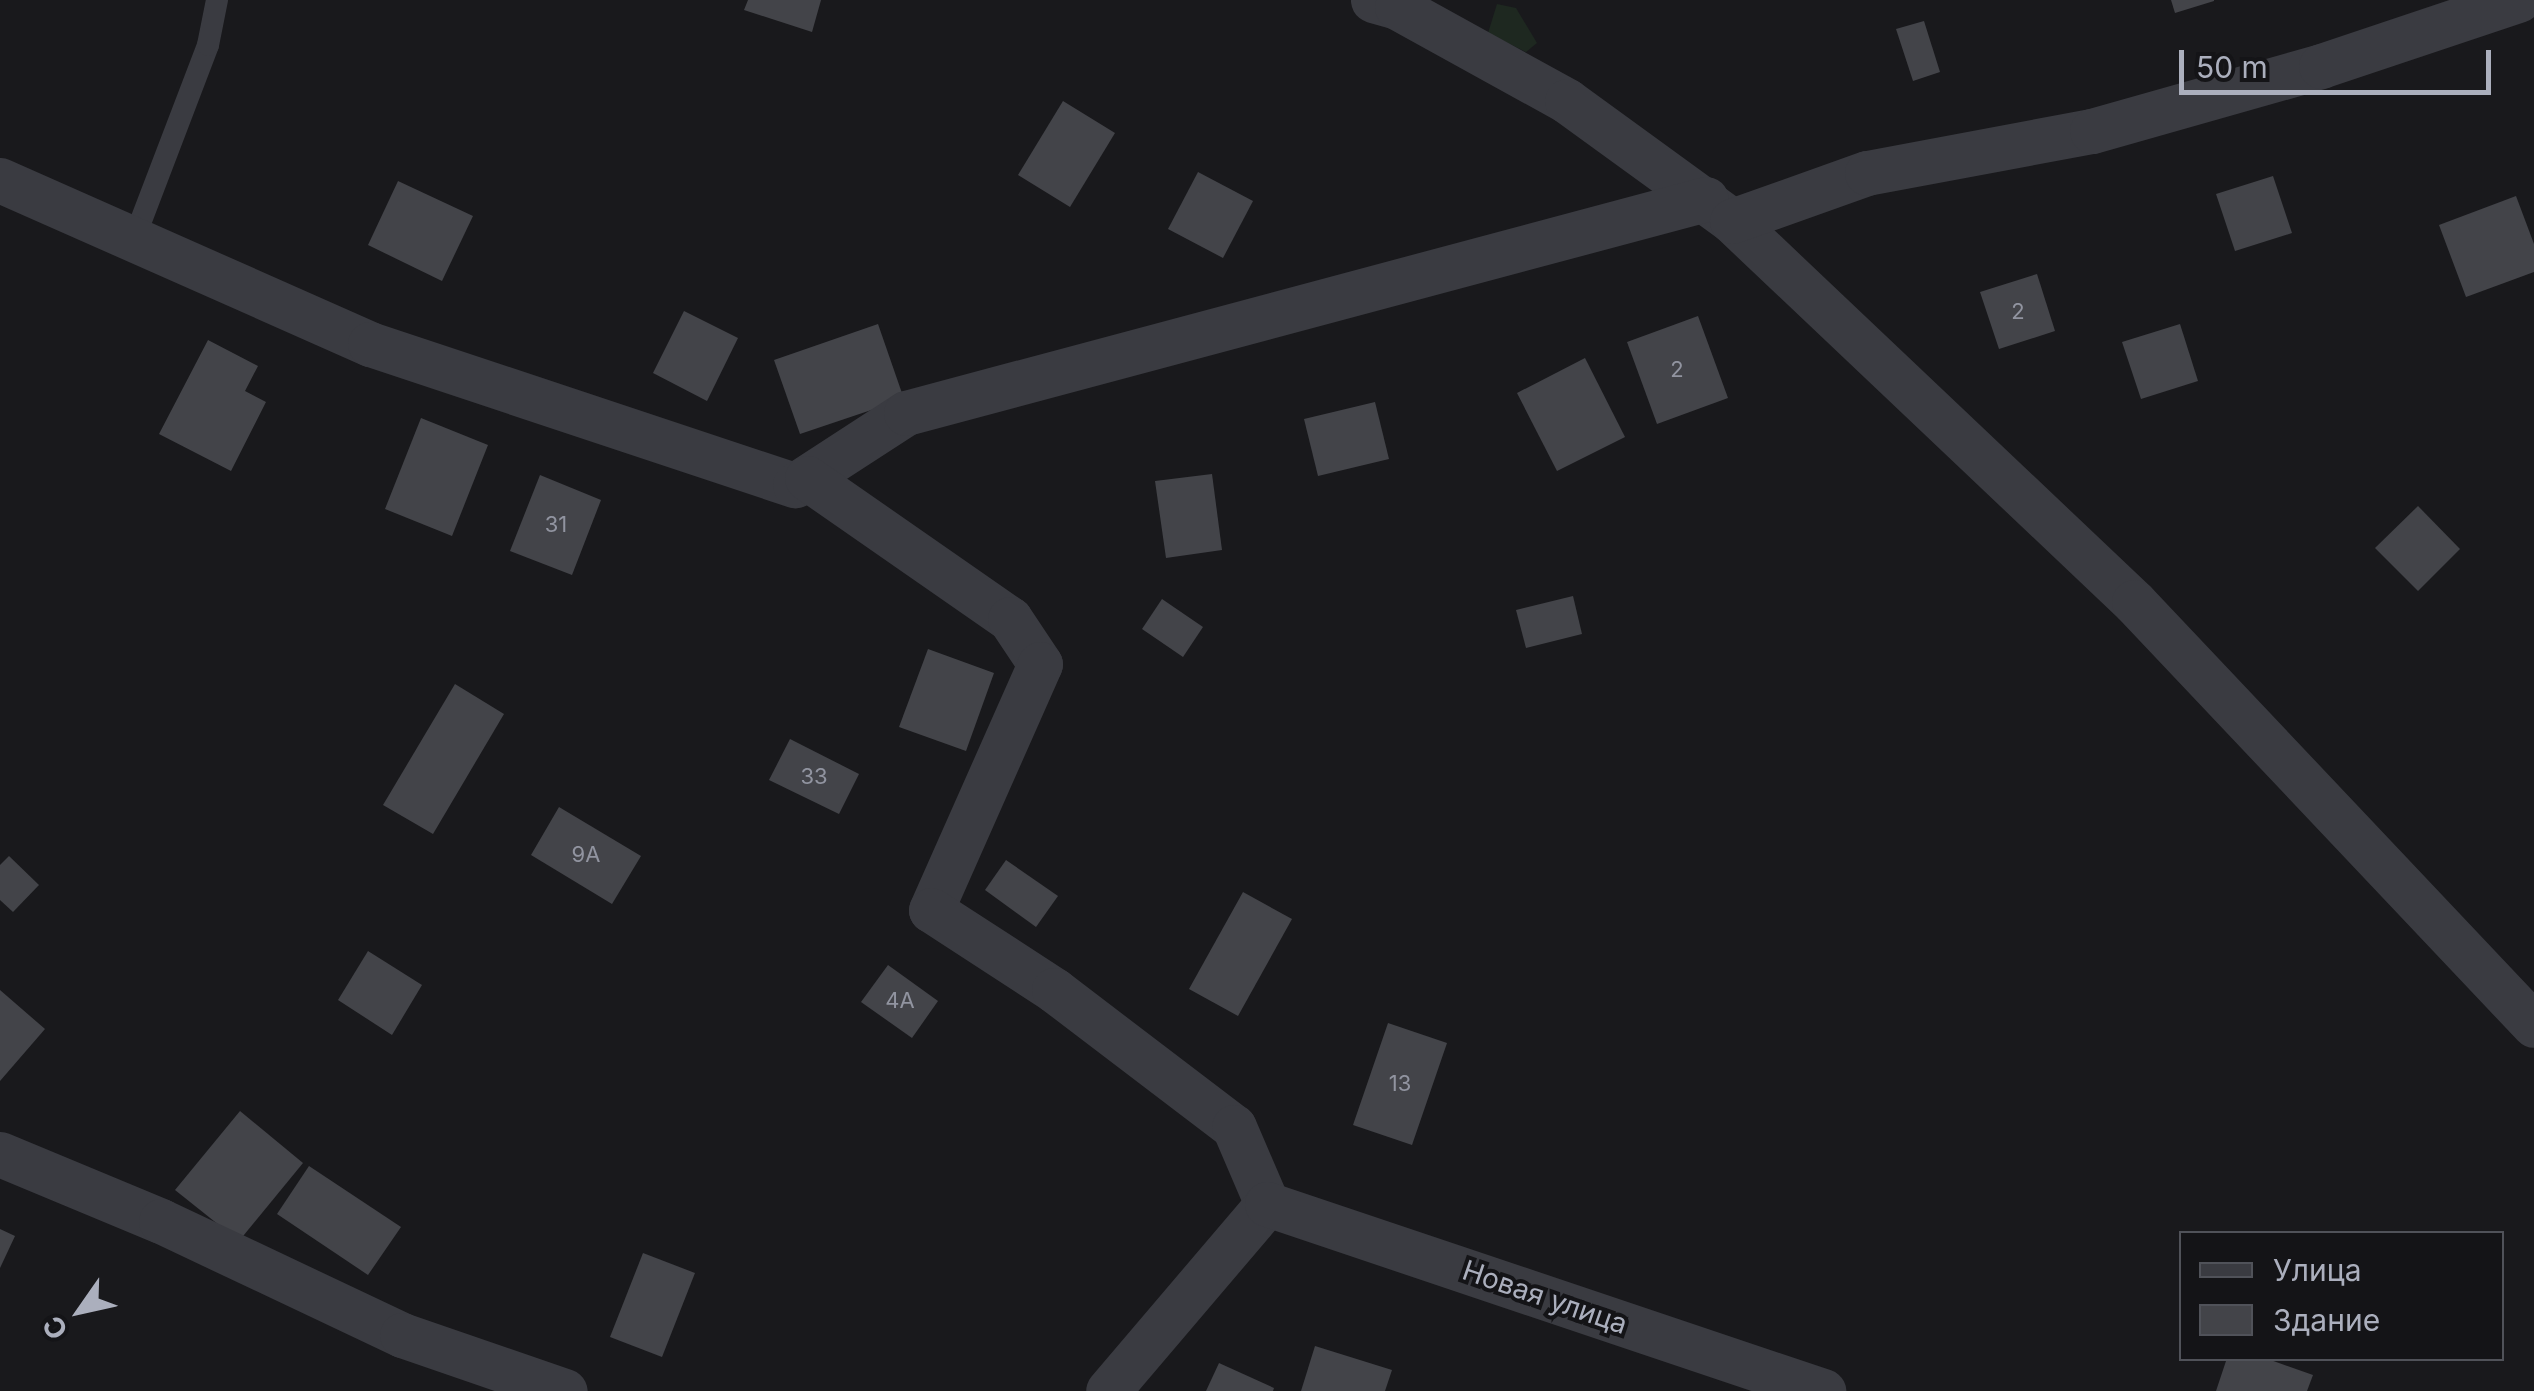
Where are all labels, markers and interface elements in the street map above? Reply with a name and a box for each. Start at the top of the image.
scale bar [2184,30,2496,92]
text: 50 m [2196,49,2268,85]
house number: 2 [2011,299,2025,325]
house number: 2 [1670,357,1684,383]
house number: 31 [545,512,567,538]
house number: 33 [800,764,828,790]
house number: 9А [572,842,600,868]
house number: 4А [885,988,915,1014]
house number: 13 [1389,1071,1411,1097]
legend [2179,1231,2504,1361]
text: Улица [2273,1252,2362,1288]
street label: Новая улица [1458,1253,1632,1341]
north arrow [30,1261,130,1361]
text: Здание [2273,1302,2380,1338]
text: С [35,1310,75,1346]

